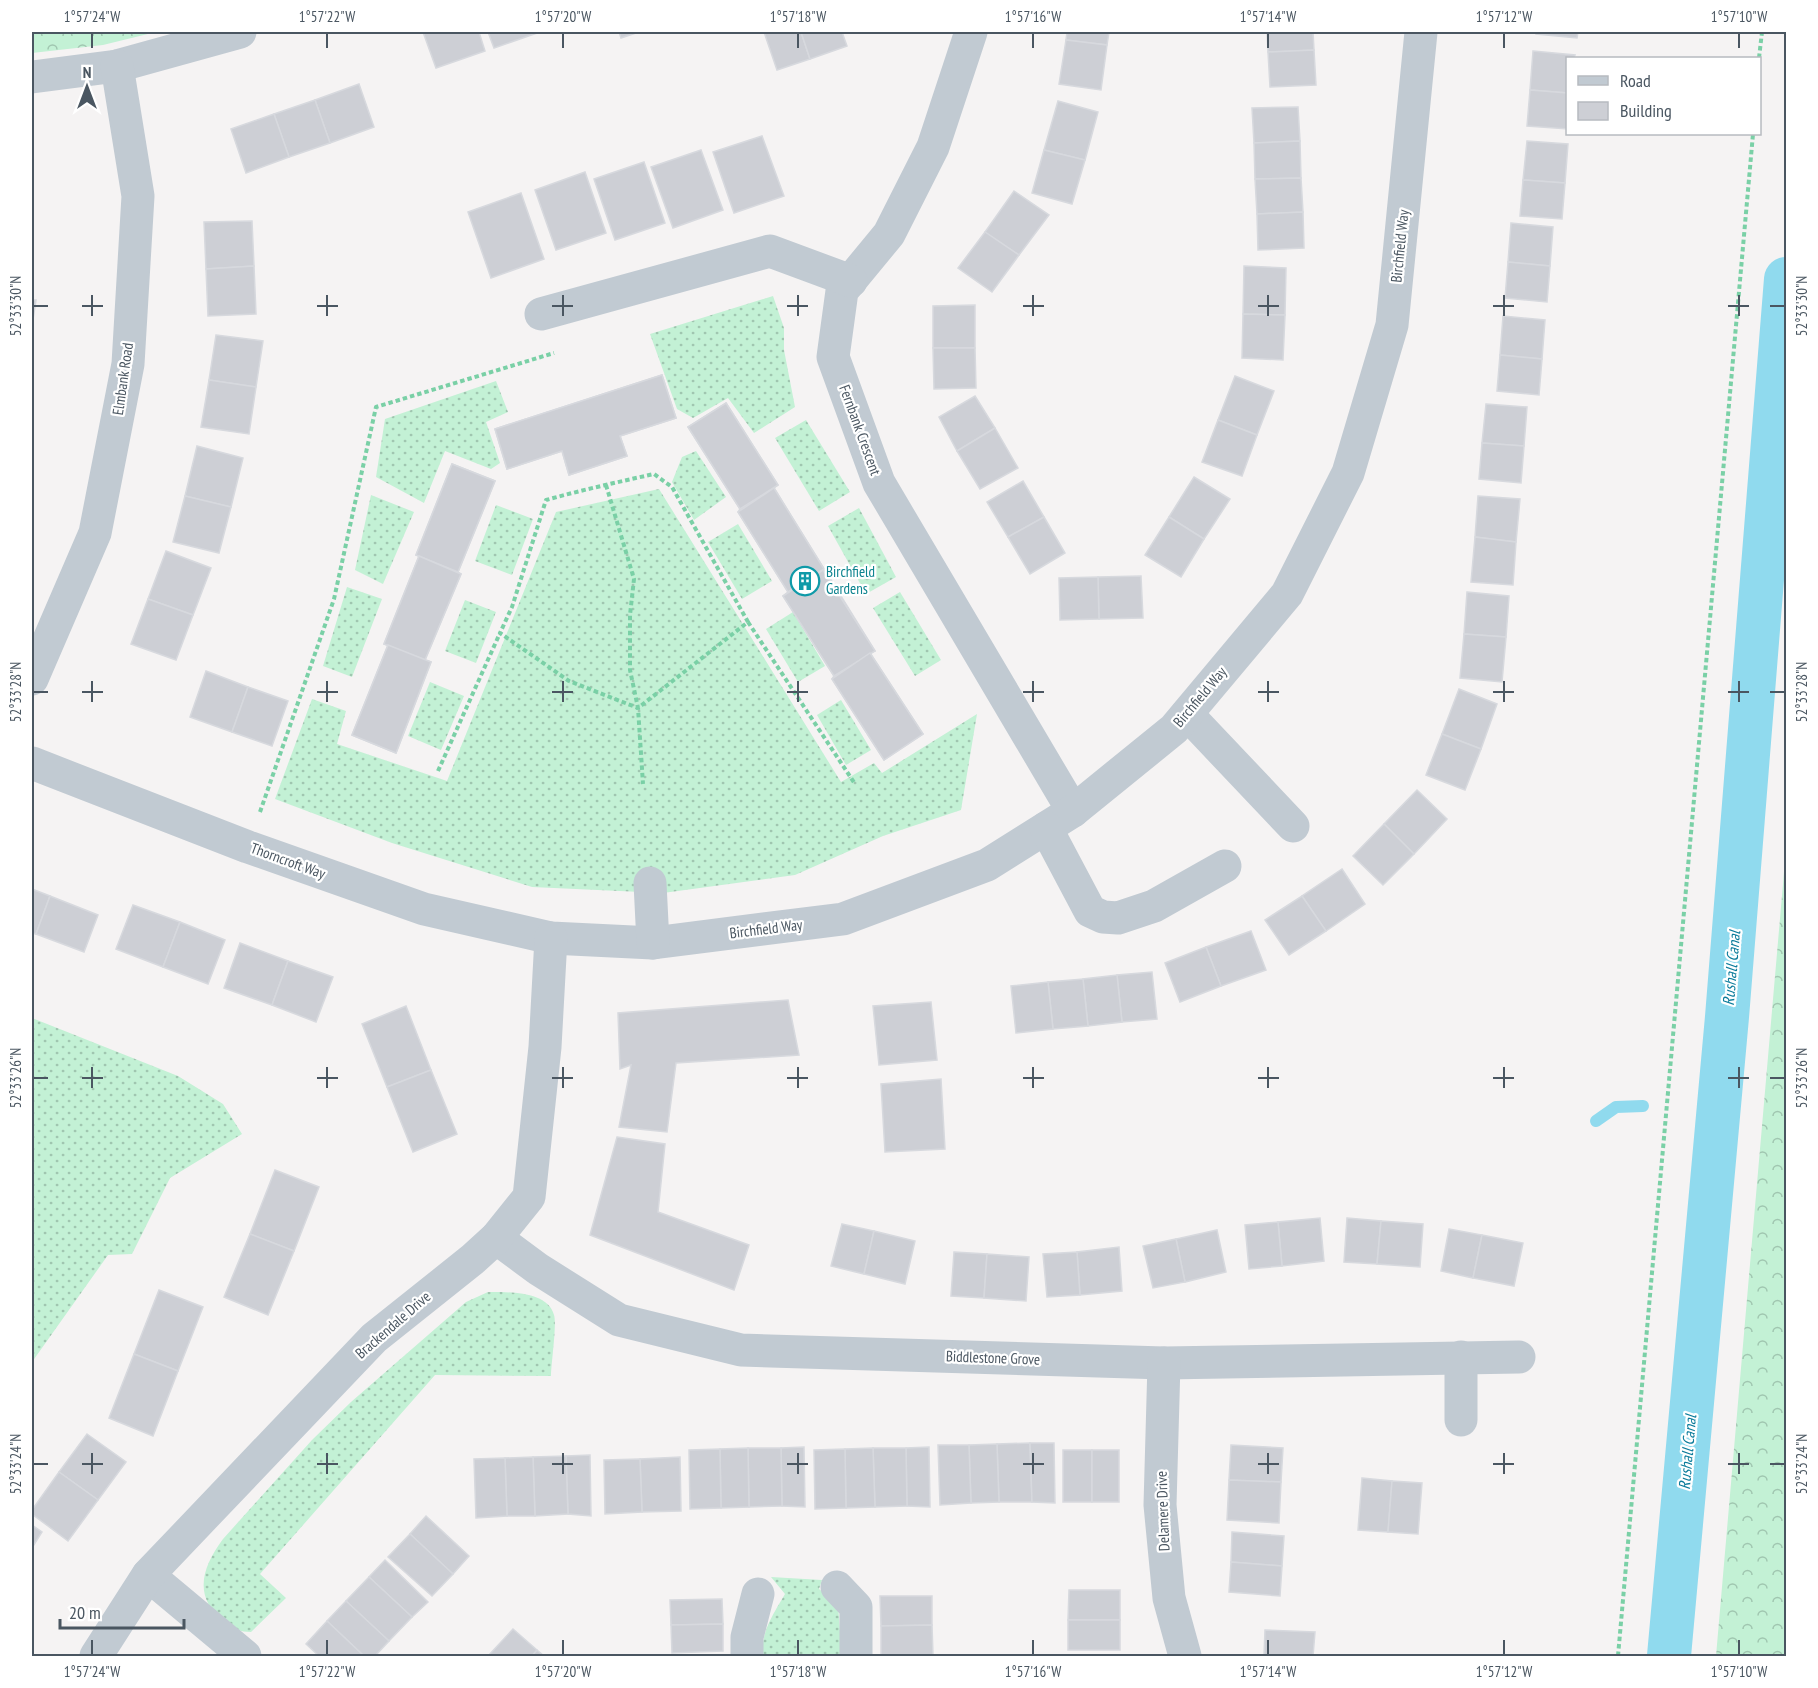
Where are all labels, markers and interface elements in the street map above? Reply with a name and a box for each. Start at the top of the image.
text: 1°57'24"W [64,7,120,26]
text: 1°57'22"W [299,7,355,26]
text: 1°57'20"W [535,7,591,26]
text: 1°57'18"W [770,7,826,26]
text: 1°57'16"W [1005,7,1061,26]
text: 1°57'14"W [1240,7,1296,26]
text: 1°57'12"W [1476,7,1532,26]
text: 1°57'10"W [1711,7,1767,26]
north arrow [57,57,117,117]
legend [1566,57,1761,135]
text: N [83,62,91,82]
text: Road [1620,69,1651,92]
text: Building [1620,99,1672,122]
street label: Birchfield Way [1386,208,1413,283]
text: 52°33'30"N [6,276,25,336]
text: 52°33'30"N [1792,276,1811,336]
street label: Elmbank Road [108,341,137,416]
street label: Fernbank Crescent [835,382,886,478]
place label: Birchfield Gardens [826,562,875,598]
building icon: Birchfield Gardens [789,565,821,597]
text: 52°33'28"N [6,662,25,722]
street label: Birchfield Way [1169,662,1231,731]
text: 52°33'28"N [1792,662,1811,722]
street label: Thorncroft Way [248,838,329,883]
street label: Birchfield Way [728,915,804,942]
water label: Rushall Canal [1718,929,1744,1006]
text: 52°33'26"N [6,1048,25,1108]
text: 52°33'26"N [1792,1048,1811,1108]
street label: Brackendale Drive [351,1287,434,1362]
street label: Biddlestone Grove [946,1346,1040,1369]
water label: Rushall Canal [1674,1413,1700,1490]
text: 52°33'24"N [6,1434,25,1494]
text: 52°33'24"N [1792,1434,1811,1494]
street label: Delamere Drive [1152,1471,1173,1551]
scale bar [60,1592,184,1630]
text: 20 m [69,1601,101,1624]
text: 1°57'24"W [64,1662,120,1681]
text: 1°57'22"W [299,1662,355,1681]
text: 1°57'20"W [535,1662,591,1681]
text: 1°57'18"W [770,1662,826,1681]
text: 1°57'16"W [1005,1662,1061,1681]
text: 1°57'14"W [1240,1662,1296,1681]
text: 1°57'12"W [1476,1662,1532,1681]
text: 1°57'10"W [1711,1662,1767,1681]

